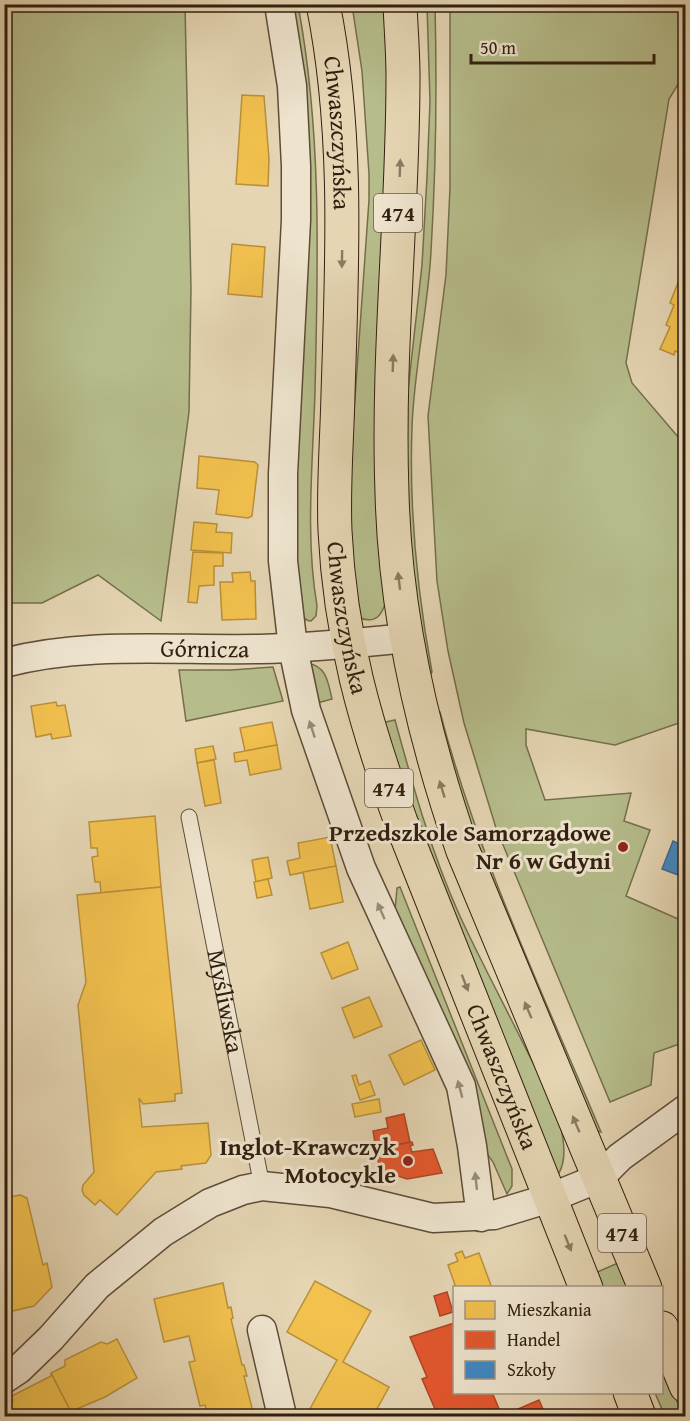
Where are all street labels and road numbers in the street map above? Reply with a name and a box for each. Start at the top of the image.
street label: Chwaszczyńska [315,54,360,211]
road number: 474 [374,194,422,232]
street label: Chwaszczyńska [319,541,378,698]
street label: Górnicza [160,630,250,666]
road number: 474 [365,769,413,807]
street label: Myśliwska [199,947,253,1057]
street label: Chwaszczyńska [458,998,548,1155]
road number: 474 [598,1214,646,1252]

